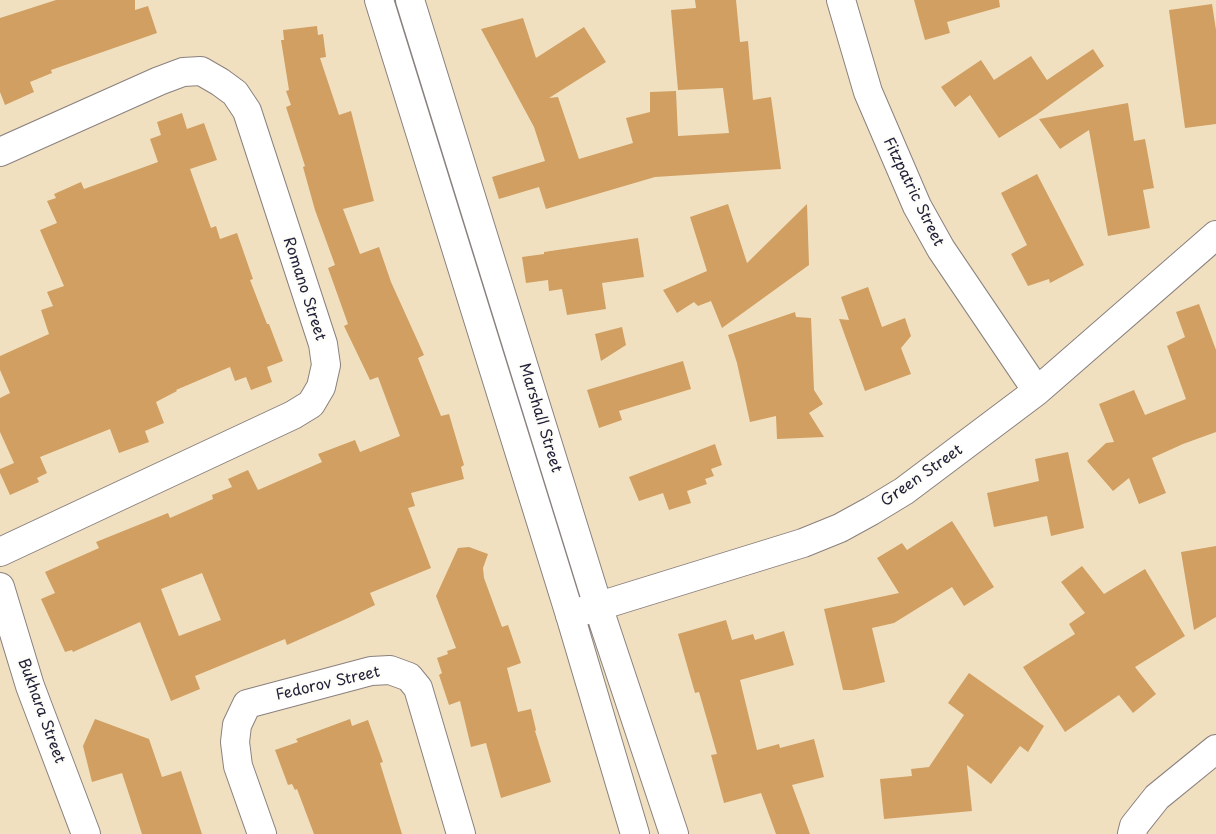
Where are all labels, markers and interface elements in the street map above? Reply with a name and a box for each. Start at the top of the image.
street label: Fitzpatric Street [879,135,947,249]
street label: Romano Street [279,235,329,343]
street label: Marshall Street [515,361,565,475]
street label: Green Street [878,441,966,511]
street label: Bukhara Street [14,656,68,766]
street label: Fedorov Street [274,663,382,705]

